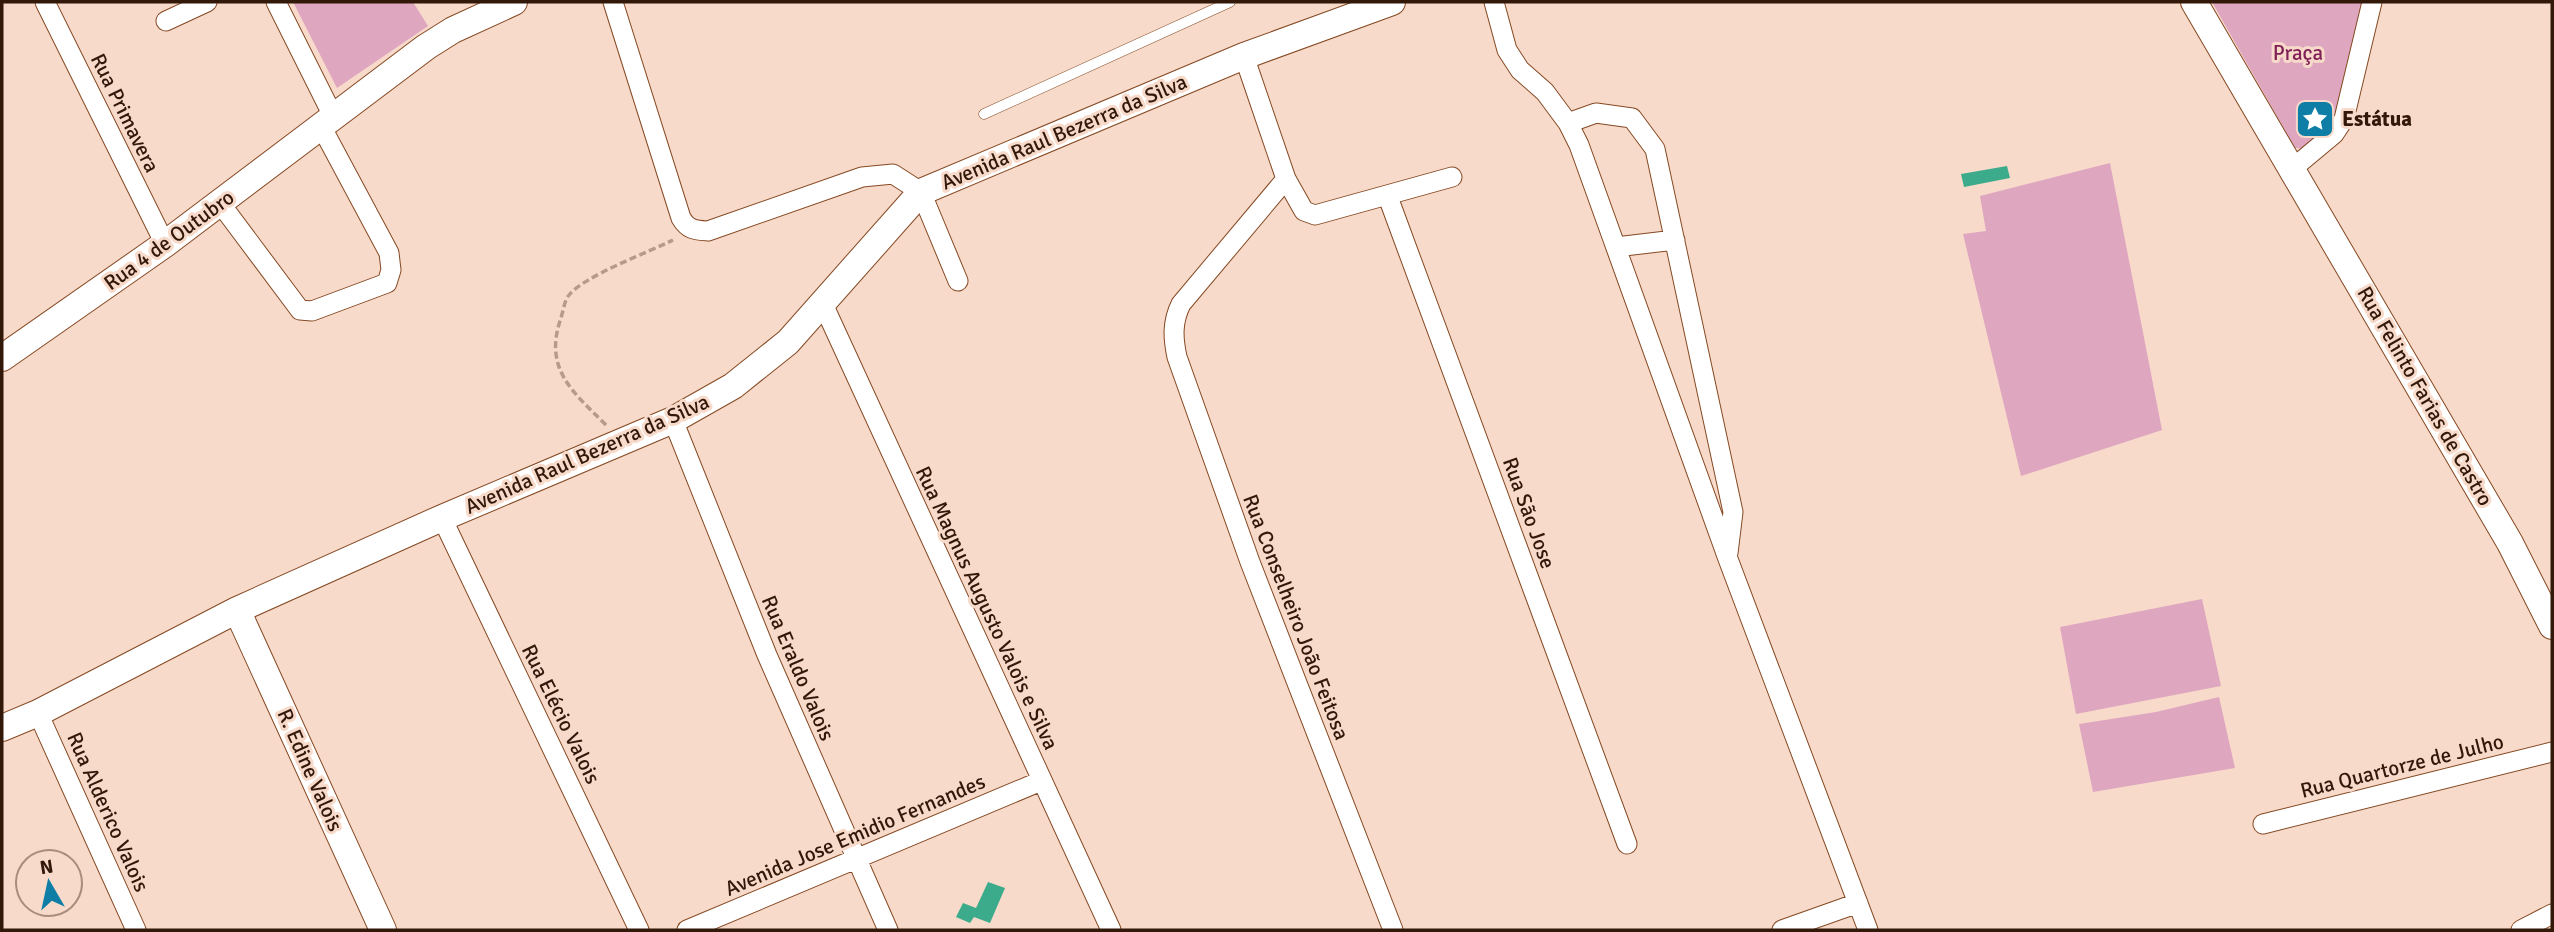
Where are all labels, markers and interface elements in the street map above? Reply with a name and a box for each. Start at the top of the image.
park label: Praça [2273,40,2323,66]
street label: Rua Primavera [85,49,165,177]
street label: Avenida Raul Bezerra da Silva [937,68,1191,196]
place icon: Estátua [2294,98,2336,140]
place label: Estátua [2342,106,2412,132]
street label: Rua 4 de Outubro [99,184,239,296]
street label: Rua Felinto Farias de Castro [2351,282,2499,510]
street label: Avenida Raul Bezerra da Silva [461,388,713,520]
street label: Rua São Jose [1497,454,1561,572]
street label: Rua Magnus Augusto Valois e Silva [910,462,1064,754]
street label: Rua Conselheiro João Feitosa [1237,491,1355,743]
street label: Rua Eraldo Valois [756,591,840,745]
street label: Rua Elécio Valois [516,640,606,788]
street label: R. Edine Valois [271,705,349,835]
street label: Rua Alderico Valois [61,728,155,896]
street label: Rua Quartorze de Julho [2298,728,2506,804]
street label: Avenida Jose Emidio Fernandes [721,768,989,902]
north arrow [14,848,84,918]
text: N [38,854,55,880]

